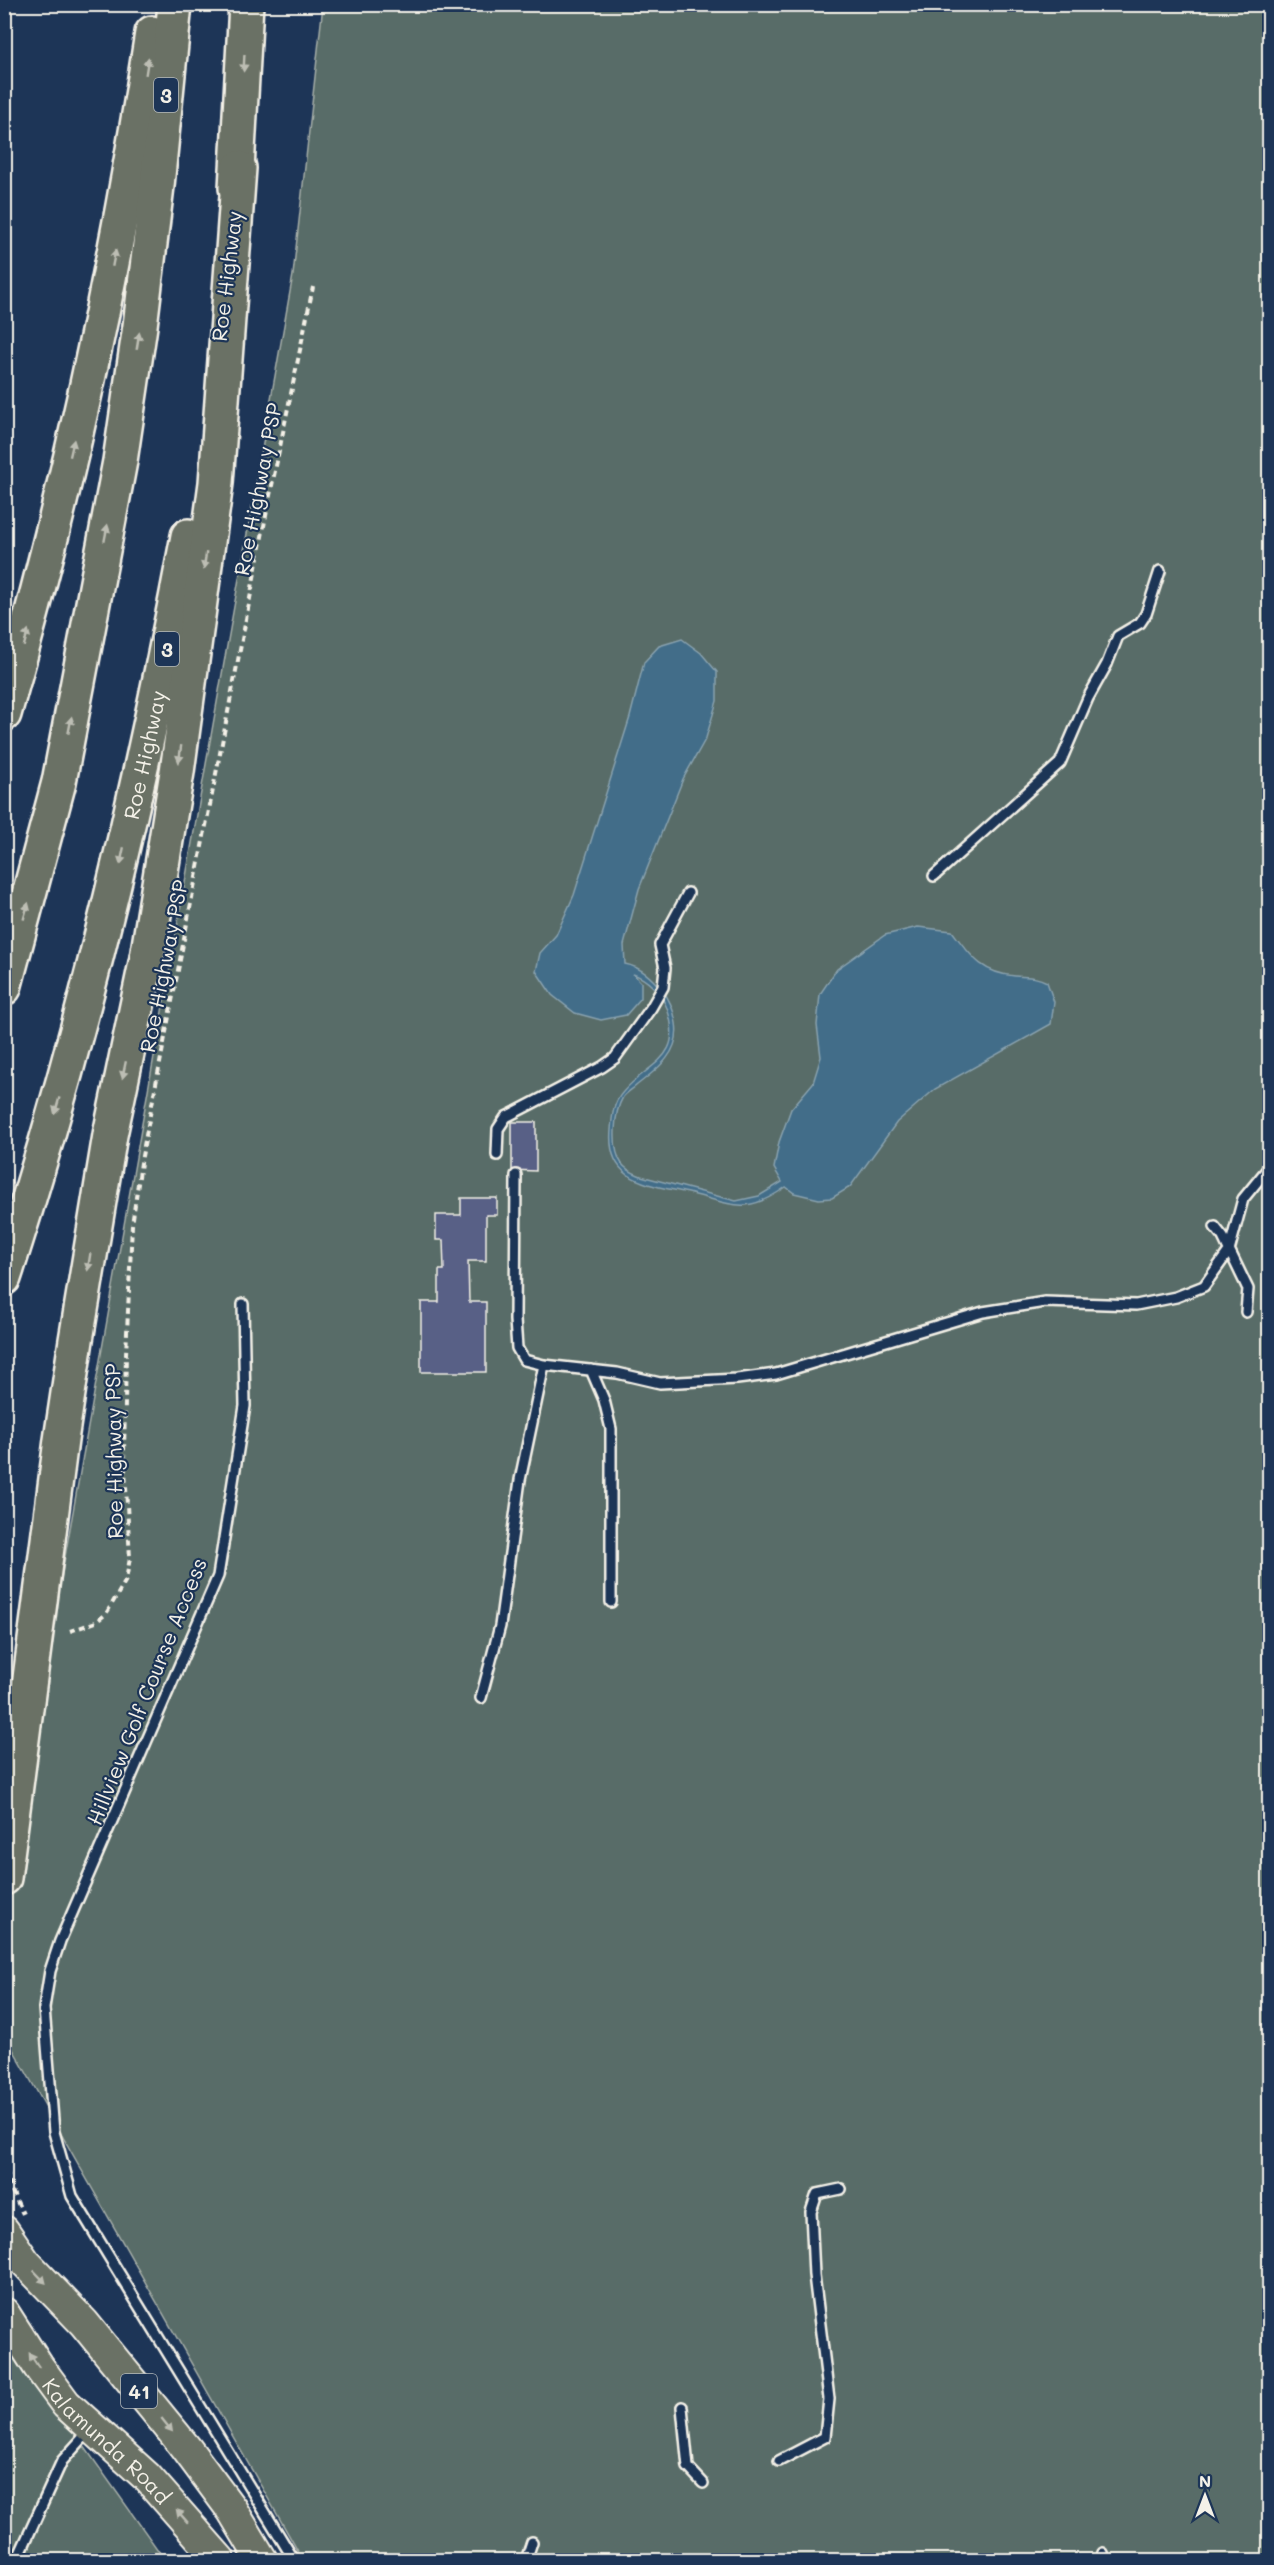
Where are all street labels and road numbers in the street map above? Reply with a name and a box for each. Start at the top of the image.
road number: 3 [154,78,178,112]
street label: Roe Highway [205,209,247,343]
street label: Roe Highway PSP [227,400,287,578]
road number: 3 [155,632,179,666]
street label: Roe Highway [116,688,171,822]
street label: Roe Highway PSP [133,877,193,1055]
street label: Roe Highway PSP [98,1363,128,1539]
street label: Hillview Golf Course Access [80,1553,212,1829]
street label: Kalamunda Road [37,2372,177,2509]
road number: 41 [121,2374,157,2408]

